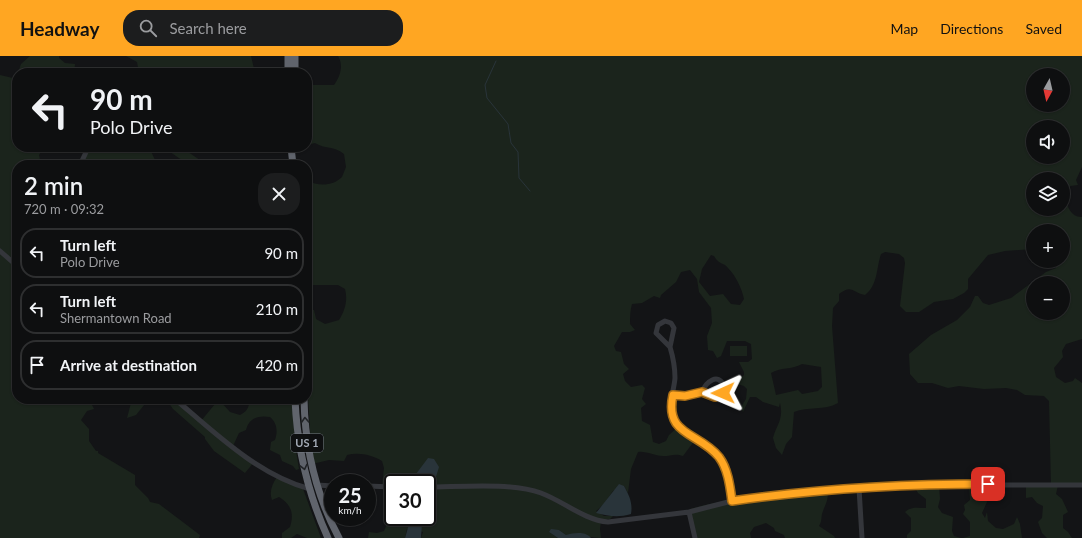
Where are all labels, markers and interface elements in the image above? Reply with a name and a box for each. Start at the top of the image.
search box [123,10,403,46]
text: Headway [20,17,99,40]
icon: search [137,17,159,39]
text: Search here [169,19,247,37]
text: Map [891,20,918,37]
text: Directions [940,20,1003,37]
text: Saved [1025,20,1062,37]
north arrow [1026,68,1070,112]
map controls [1026,68,1070,320]
text: 90 m [90,82,153,116]
icon: left [24,84,76,136]
text: Polo Drive [90,116,173,138]
button: sound [1026,120,1070,164]
text: 2 min [24,171,83,200]
button: layers [1026,172,1070,216]
button: close [258,173,300,215]
text: 720 m · 09:32 [24,201,104,217]
button: + [1026,224,1070,268]
text: Turn left [60,236,116,254]
icon: left [26,242,48,264]
text: 90 m [264,244,298,262]
text: Polo Drive [60,254,120,270]
button: − [1026,276,1070,320]
text: Turn left [60,292,116,310]
icon: left [26,298,48,320]
text: 210 m [256,300,298,318]
text: Shermantown Road [60,310,172,326]
icon: arrive [26,354,48,376]
text: Arrive at destination [60,356,197,374]
text: 420 m [256,356,298,374]
position arrow [702,372,744,414]
one-way arrow [300,417,309,423]
road number: US 1 [291,434,323,452]
one-way arrow [299,464,307,470]
pin [971,467,1005,501]
icon: arrive [977,473,999,495]
speed limit sign: 30 [384,474,436,526]
text: 25 [338,483,362,507]
text: km/h [338,504,362,516]

